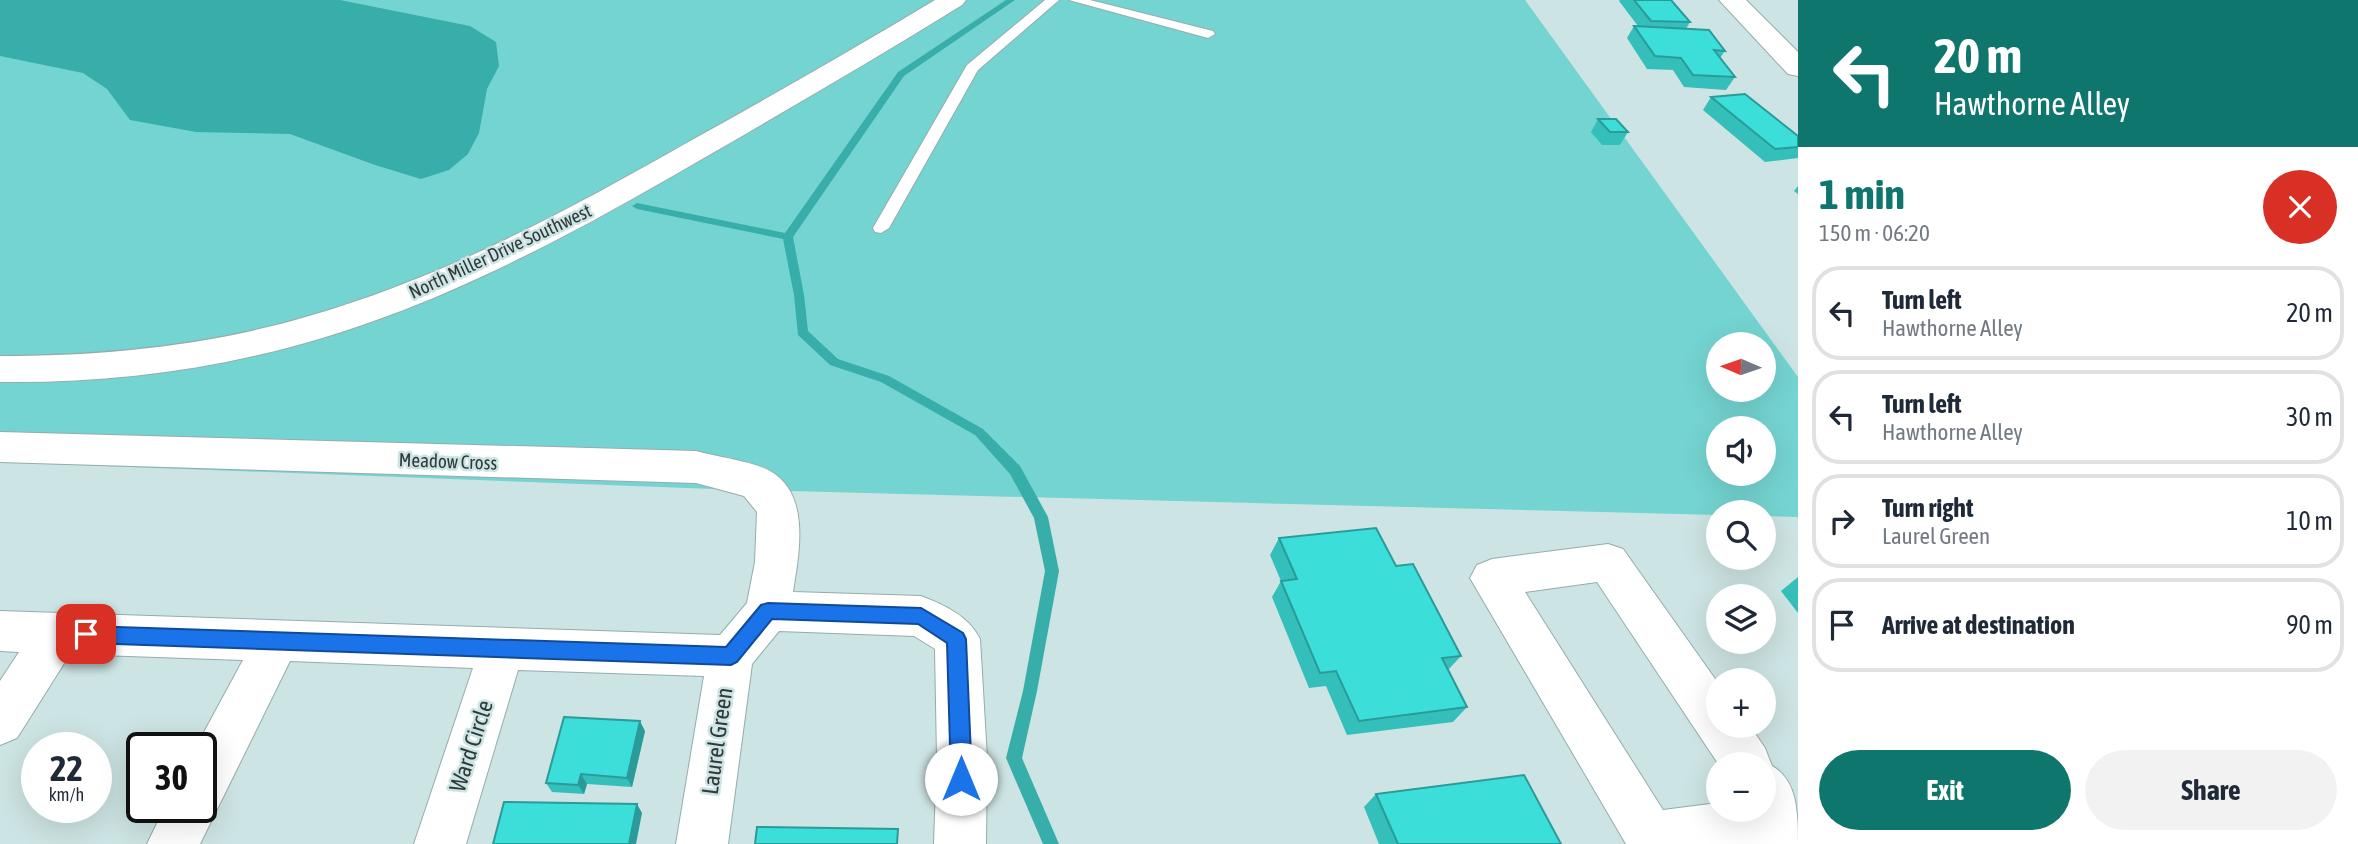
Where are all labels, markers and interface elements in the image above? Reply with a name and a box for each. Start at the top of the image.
text: 20 m [1934,27,2022,83]
icon: left [1819,28,1910,119]
text: Hawthorne Alley [1934,85,2130,122]
text: 1 min [1819,170,1905,218]
button: close [2263,170,2337,244]
street label: North Miller Drive Southwest [405,199,595,303]
text: 150 m · 06:20 [1819,220,1930,246]
text: Turn left [1882,285,1962,315]
icon: left [1823,294,1861,332]
text: 20 m [2286,298,2333,328]
text: Hawthorne Alley [1882,315,2023,341]
north arrow [1706,332,1776,402]
map controls [1706,332,1776,822]
text: Turn left [1882,389,1962,419]
icon: left [1823,398,1861,436]
text: 30 m [2286,402,2333,432]
button: sound [1706,416,1776,486]
text: Hawthorne Alley [1882,419,2023,445]
street label: Meadow Cross [398,448,498,474]
text: Turn right [1882,493,1973,523]
button: search [1706,500,1776,570]
icon: right [1823,502,1861,540]
text: 10 m [2286,506,2333,536]
text: Laurel Green [1882,523,1990,549]
button: layers [1706,584,1776,654]
pin [56,604,116,664]
icon: arrive [1823,606,1861,644]
text: Arrive at destination [1882,610,2075,640]
text: 90 m [2286,610,2333,640]
icon: arrive [67,615,105,653]
button: + [1706,668,1776,738]
street label: Laurel Green [697,686,737,796]
street label: Ward Circle [444,697,498,795]
speed limit sign: 30 [126,732,217,823]
position arrow [924,742,998,816]
text: 22 [50,748,83,788]
button: Exit [1819,750,2071,830]
button: Share [2085,750,2337,830]
button: − [1706,752,1776,822]
text: km/h [49,784,84,805]

